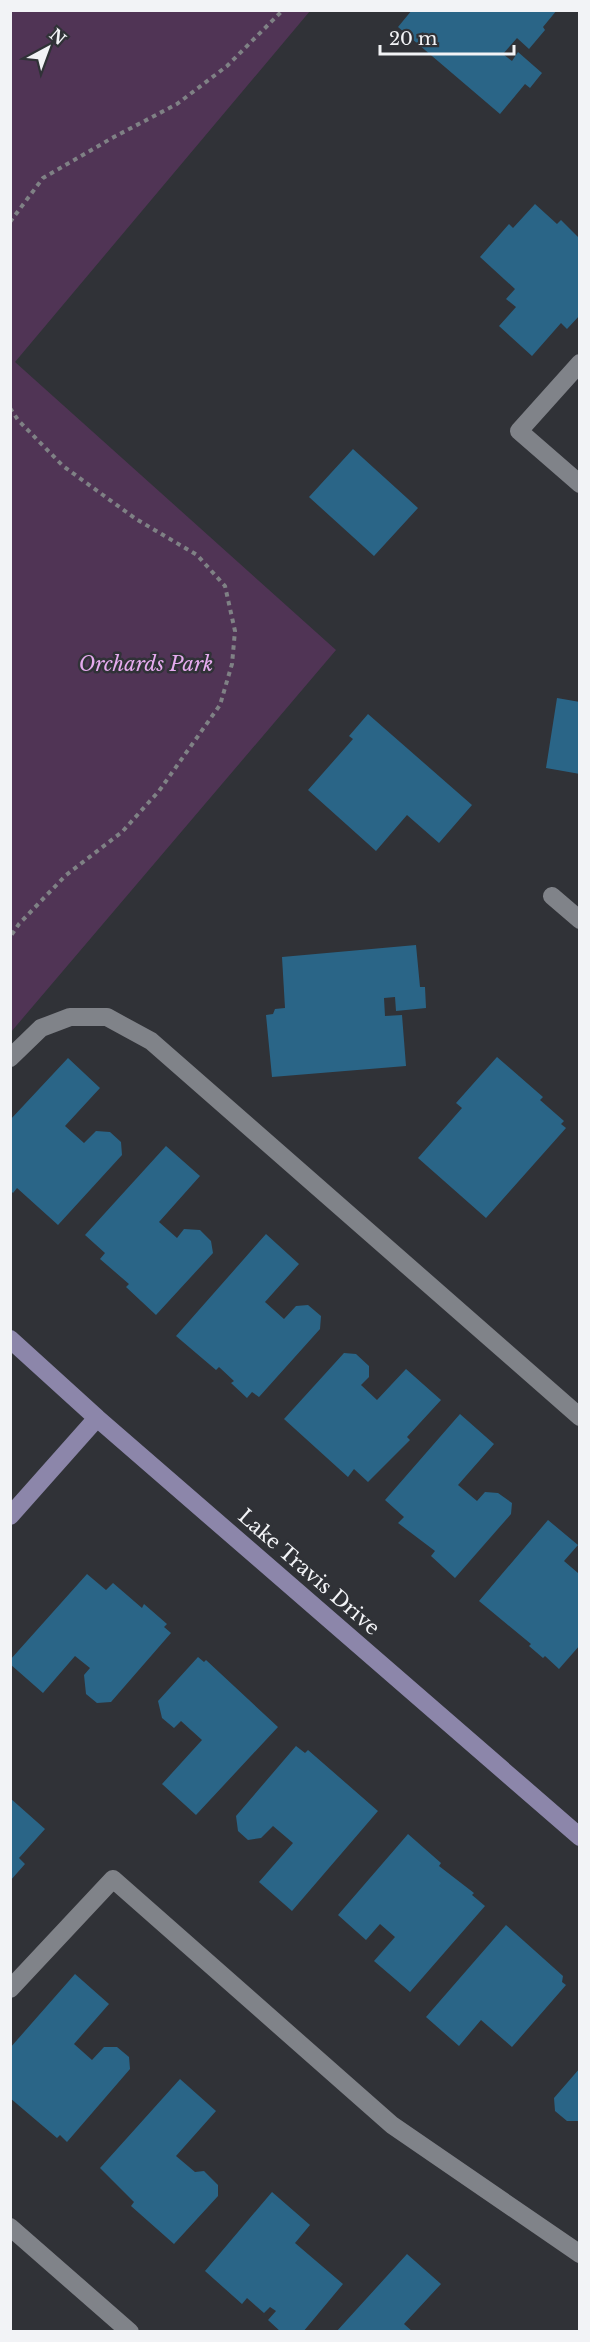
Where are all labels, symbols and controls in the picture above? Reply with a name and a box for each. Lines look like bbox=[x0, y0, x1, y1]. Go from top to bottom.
north arrow bbox=[18, 18, 78, 78]
scale bar bbox=[380, 18, 514, 56]
text: N bbox=[46, 24, 70, 49]
text: 20 m bbox=[389, 28, 437, 50]
park label: Orchards Park bbox=[79, 652, 213, 676]
street label: Lake Travis Drive bbox=[233, 1504, 385, 1640]

